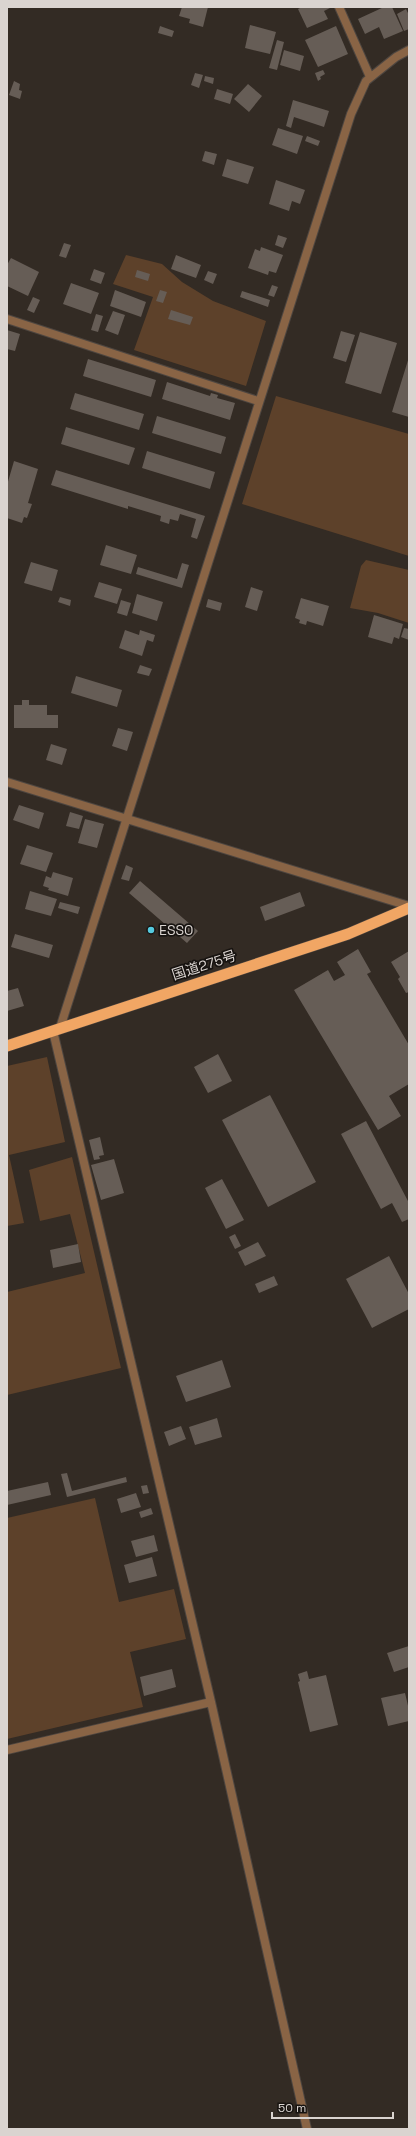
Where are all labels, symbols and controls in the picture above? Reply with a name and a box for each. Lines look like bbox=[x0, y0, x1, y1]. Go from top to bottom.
place label: ESSO bbox=[159, 921, 193, 939]
marker: ESSO bbox=[146, 925, 156, 935]
street label: 国道275号 bbox=[170, 946, 238, 984]
scale bar bbox=[272, 2094, 393, 2120]
text: 50 m bbox=[278, 2100, 306, 2116]

